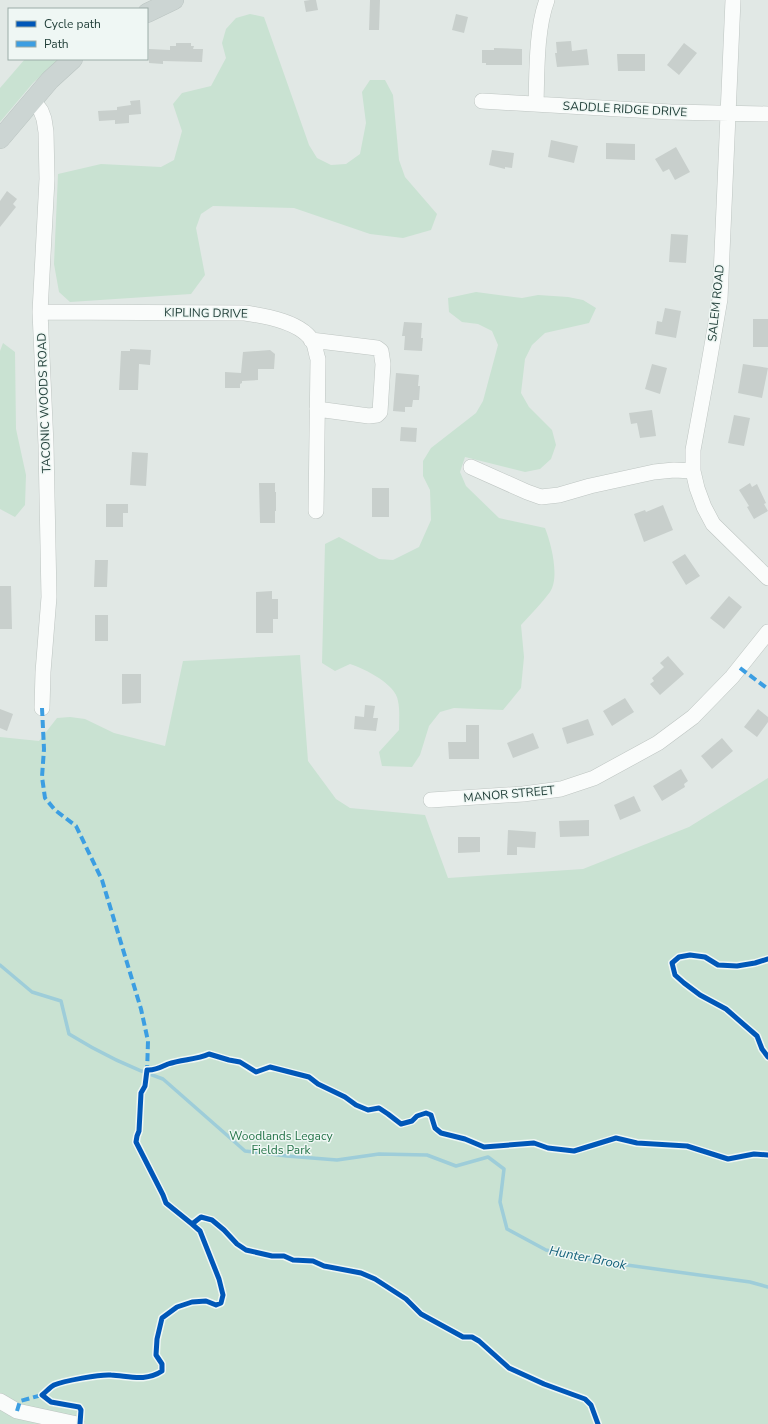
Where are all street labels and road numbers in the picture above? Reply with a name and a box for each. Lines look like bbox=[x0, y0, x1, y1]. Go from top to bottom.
street label: SADDLE RIDGE DRIVE bbox=[562, 98, 688, 120]
street label: SALEM ROAD bbox=[704, 263, 728, 342]
street label: KIPLING DRIVE bbox=[164, 304, 248, 322]
street label: TACONIC WOODS ROAD bbox=[34, 332, 54, 473]
street label: MANOR STREET bbox=[463, 782, 556, 806]

